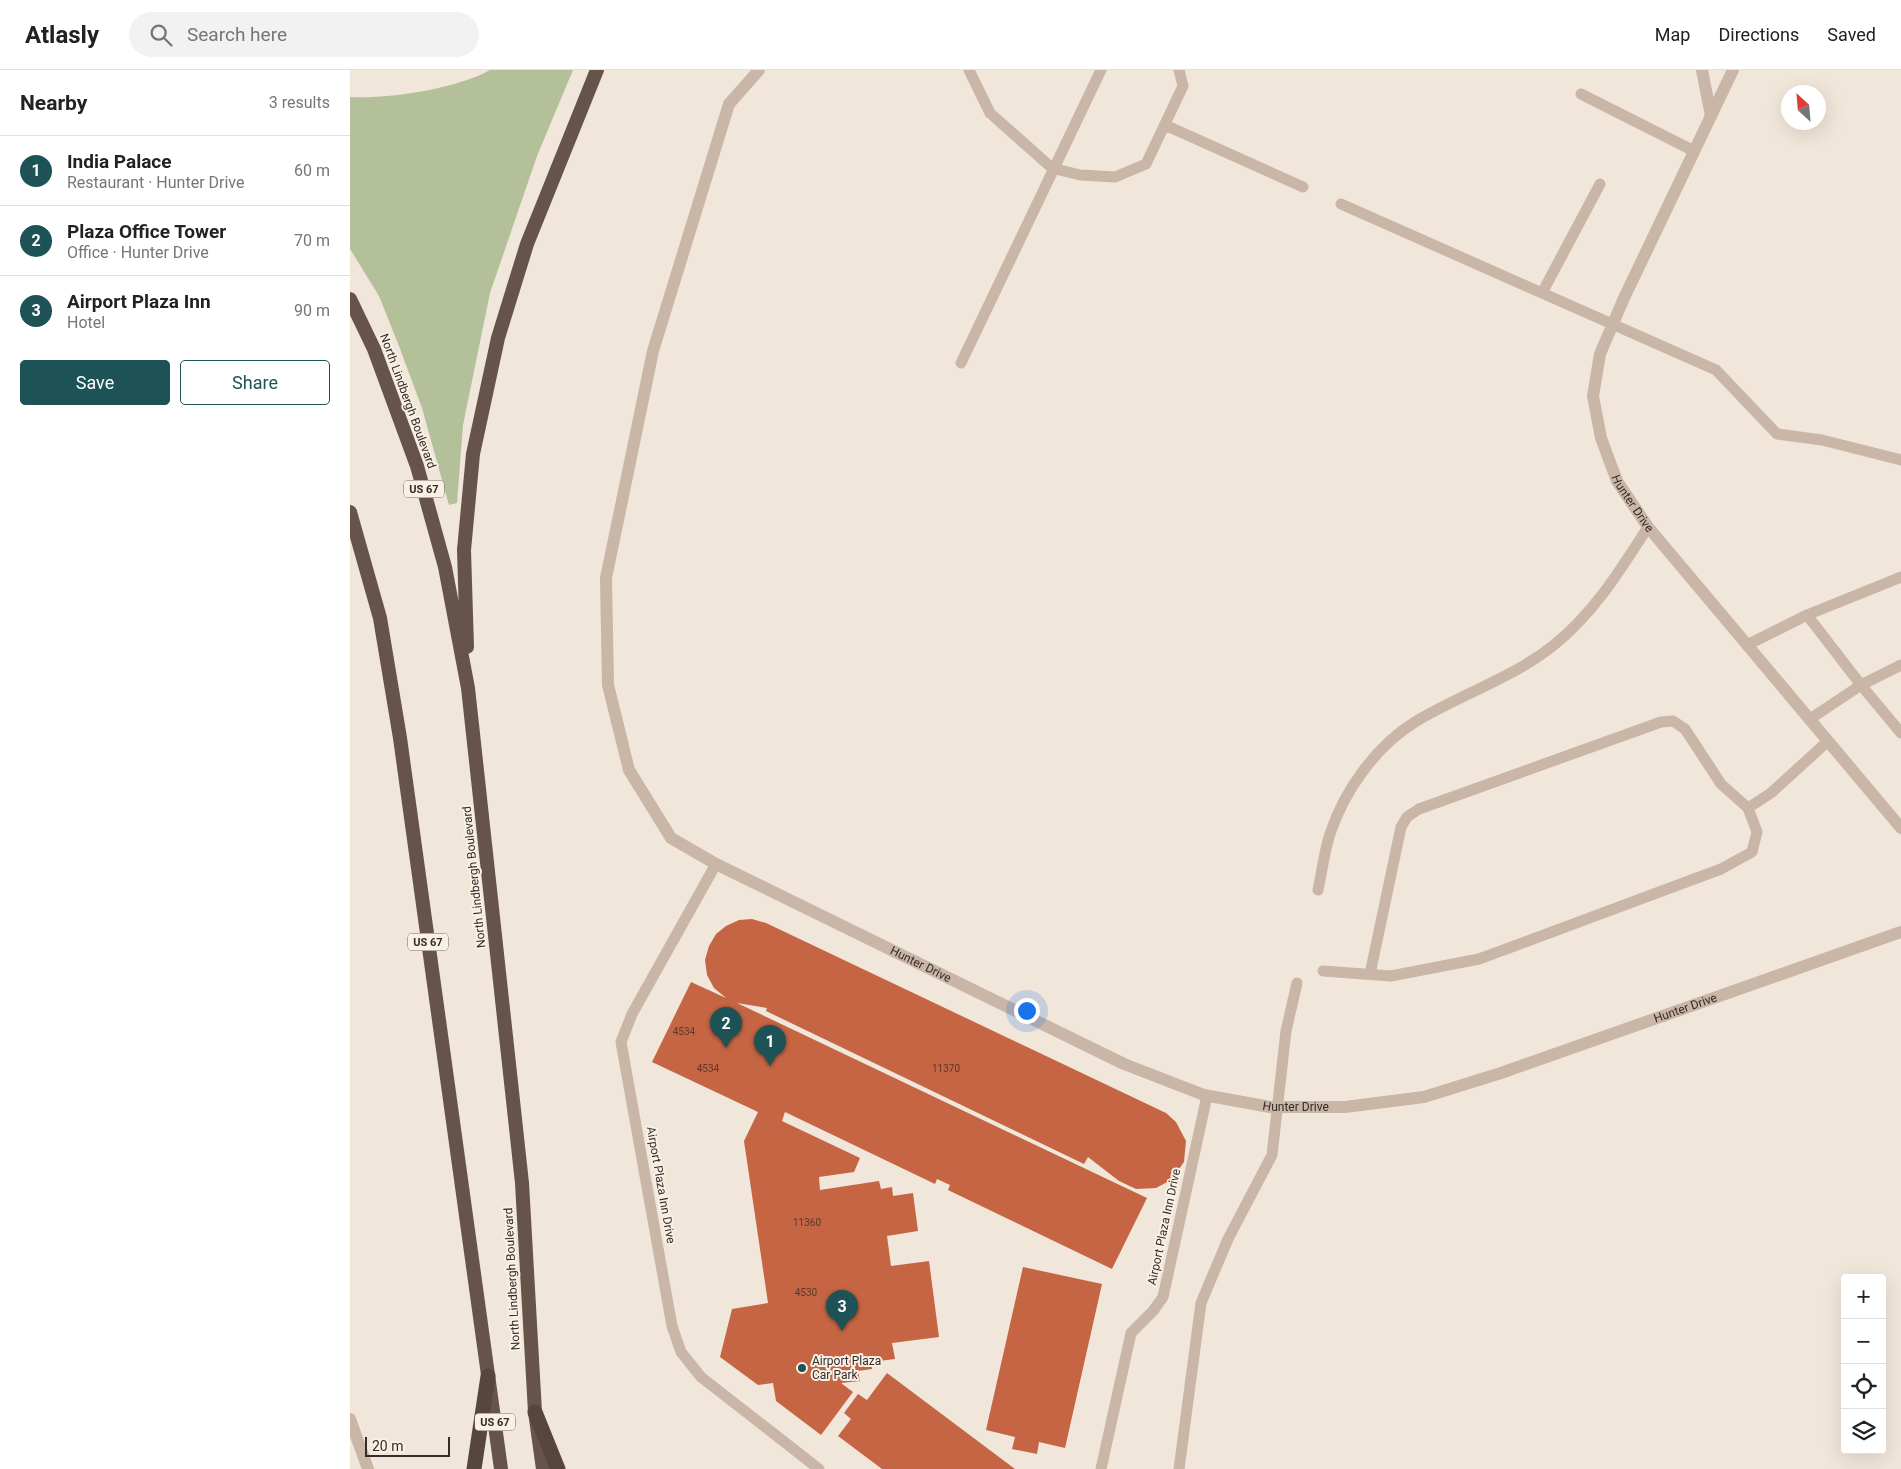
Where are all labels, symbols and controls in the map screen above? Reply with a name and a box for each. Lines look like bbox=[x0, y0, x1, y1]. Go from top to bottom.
search box bbox=[129, 12, 479, 57]
text: Atlasly bbox=[25, 21, 99, 49]
icon: search bbox=[147, 21, 175, 49]
text: Search here bbox=[187, 23, 287, 46]
text: Map bbox=[1655, 24, 1690, 45]
text: Directions bbox=[1718, 24, 1799, 45]
text: Saved bbox=[1827, 24, 1876, 45]
north arrow bbox=[1781, 85, 1826, 130]
text: Nearby bbox=[20, 91, 87, 115]
text: 3 results bbox=[269, 93, 330, 112]
text: India Palace bbox=[67, 150, 172, 173]
text: 1 bbox=[31, 161, 41, 180]
text: 60 m bbox=[294, 161, 330, 180]
text: Restaurant · Hunter Drive bbox=[67, 173, 244, 192]
text: Plaza Office Tower bbox=[67, 220, 226, 243]
text: 2 bbox=[31, 231, 41, 250]
text: 70 m bbox=[294, 231, 330, 250]
text: Office · Hunter Drive bbox=[67, 243, 209, 262]
text: Airport Plaza Inn bbox=[67, 290, 211, 313]
text: 3 bbox=[31, 301, 41, 320]
text: 90 m bbox=[294, 301, 330, 320]
text: Hotel bbox=[67, 313, 105, 332]
street label: North Lindbergh Boulevard bbox=[377, 332, 439, 470]
button: Save bbox=[20, 360, 170, 405]
button: Share bbox=[180, 360, 330, 405]
street label: Hunter Drive bbox=[1608, 473, 1656, 535]
road number: US 67 bbox=[404, 480, 444, 498]
street label: North Lindbergh Boulevard bbox=[460, 805, 488, 949]
road number: US 67 bbox=[408, 934, 448, 950]
street label: Hunter Drive bbox=[888, 943, 953, 985]
street label: Hunter Drive bbox=[1652, 990, 1719, 1026]
your location bbox=[1014, 998, 1040, 1024]
pin: 2 bbox=[710, 1007, 742, 1048]
pin: 1 bbox=[754, 1025, 786, 1066]
house number: 4534 bbox=[673, 1026, 696, 1037]
house number: 4534 bbox=[697, 1063, 720, 1074]
house number: 11370 bbox=[932, 1063, 960, 1074]
street label: Hunter Drive bbox=[1261, 1099, 1329, 1114]
street label: Airport Plaza Inn Drive bbox=[644, 1125, 678, 1245]
street label: Airport Plaza Inn Drive bbox=[1145, 1168, 1183, 1286]
street label: North Lindbergh Boulevard bbox=[501, 1207, 523, 1351]
house number: 11360 bbox=[793, 1217, 821, 1228]
map controls bbox=[1841, 1274, 1886, 1454]
button: + bbox=[1841, 1274, 1886, 1319]
house number: 4530 bbox=[795, 1287, 818, 1298]
pin: 3 bbox=[826, 1290, 858, 1331]
button: − bbox=[1841, 1319, 1886, 1364]
place label: Airport Plaza Car Park bbox=[812, 1354, 881, 1382]
marker: Airport Plaza Car Park bbox=[796, 1362, 808, 1374]
button: locate bbox=[1841, 1364, 1886, 1409]
button: layers bbox=[1841, 1409, 1886, 1454]
road number: US 67 bbox=[475, 1414, 515, 1430]
scale bar bbox=[365, 1434, 450, 1457]
text: 20 m bbox=[372, 1438, 404, 1454]

